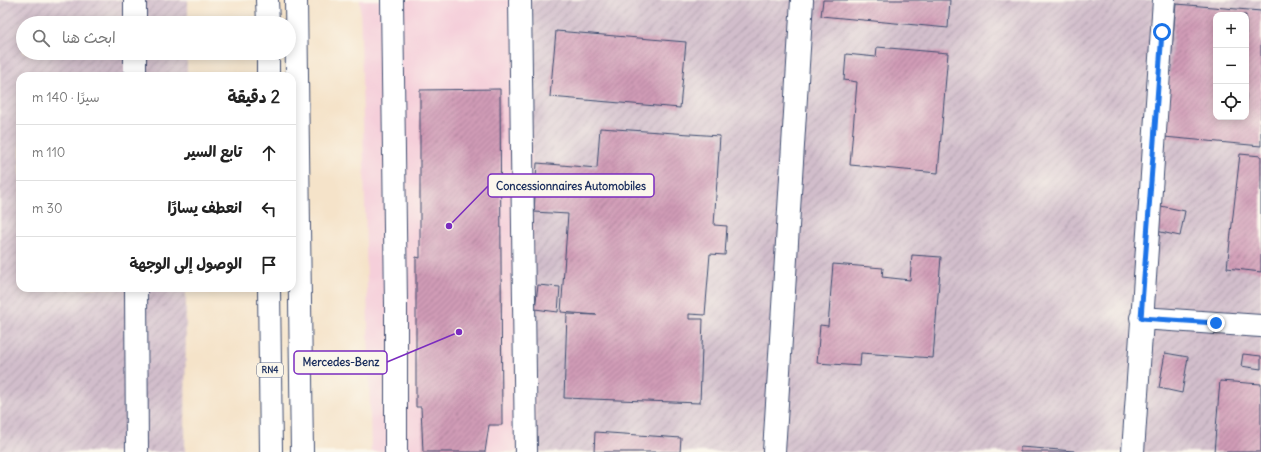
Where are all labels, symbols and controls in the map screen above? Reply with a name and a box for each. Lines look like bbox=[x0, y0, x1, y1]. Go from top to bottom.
map controls bbox=[1213, 12, 1249, 120]
button: + bbox=[1213, 12, 1249, 48]
search box bbox=[16, 16, 296, 60]
route start bbox=[1153, 23, 1171, 41]
icon: search bbox=[30, 27, 52, 49]
text: ابحث هنا bbox=[62, 28, 116, 47]
button: − bbox=[1213, 48, 1249, 84]
button: locate bbox=[1213, 84, 1249, 120]
text: 2 دقيقة bbox=[227, 86, 280, 108]
text: سيرًا · 140 m bbox=[32, 89, 99, 106]
text: تابع السير bbox=[185, 142, 242, 161]
icon: ahead bbox=[258, 142, 280, 164]
text: 110 m bbox=[32, 144, 65, 161]
callout: Concessionnaires Automobiles bbox=[488, 174, 654, 197]
text: Concessionnaires Automobiles bbox=[496, 179, 646, 193]
text: انعطف يسارًا bbox=[168, 198, 242, 217]
icon: left bbox=[258, 198, 280, 220]
text: 30 m bbox=[32, 200, 62, 217]
text: الوصول إلى الوجهة bbox=[129, 254, 242, 273]
icon: arrive bbox=[258, 254, 280, 276]
route end bbox=[1207, 314, 1225, 332]
callout: Mercedes-Benz bbox=[294, 351, 387, 374]
text: Mercedes-Benz bbox=[302, 355, 380, 369]
road number: RN4 bbox=[257, 363, 283, 377]

